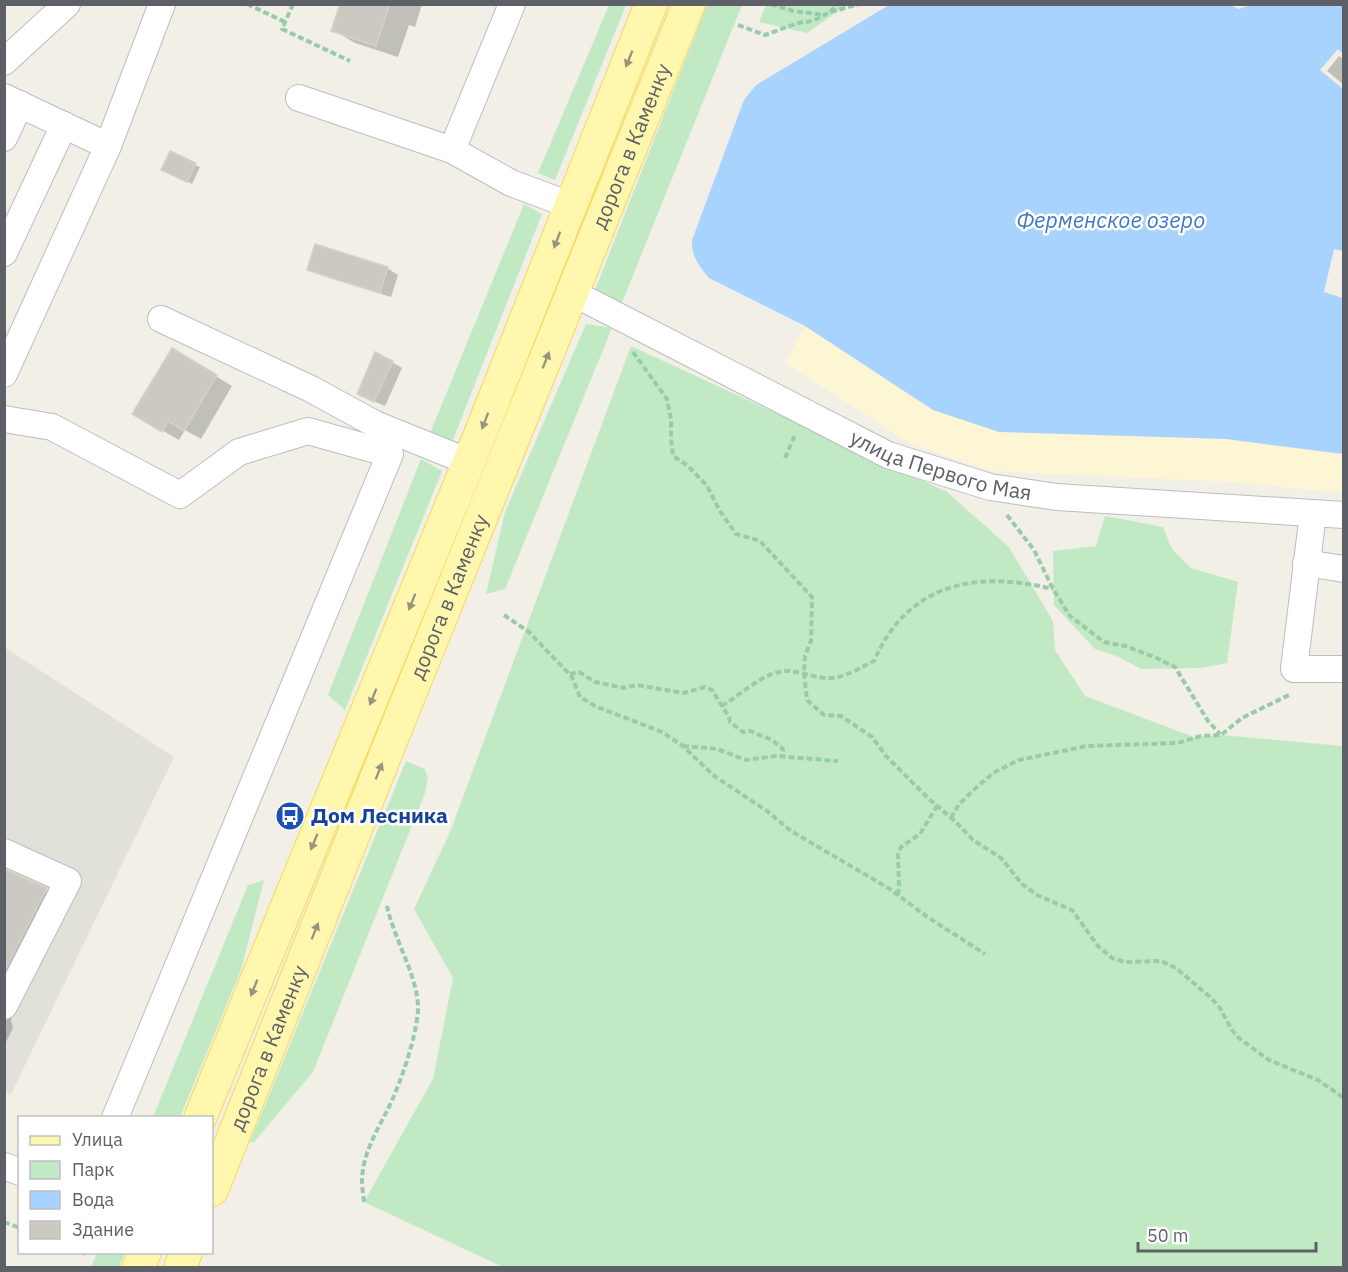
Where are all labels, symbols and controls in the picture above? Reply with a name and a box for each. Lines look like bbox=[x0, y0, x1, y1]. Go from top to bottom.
one-way arrow bbox=[624, 50, 633, 68]
street label: дорога в Каменку bbox=[585, 59, 677, 232]
water label: Ферменское озеро bbox=[1017, 205, 1205, 234]
one-way arrow bbox=[551, 231, 561, 249]
one-way arrow bbox=[541, 350, 551, 368]
one-way arrow bbox=[480, 412, 489, 430]
street label: улица Первого Мая bbox=[845, 423, 1034, 506]
street label: дорога в Каменку bbox=[403, 509, 494, 683]
one-way arrow bbox=[407, 593, 416, 611]
one-way arrow bbox=[368, 688, 377, 706]
one-way arrow bbox=[375, 762, 384, 780]
bus stop icon: Дом Лесника bbox=[274, 800, 306, 832]
place label: Дом Лесника bbox=[311, 801, 448, 829]
one-way arrow bbox=[309, 833, 318, 851]
one-way arrow bbox=[311, 922, 320, 940]
street label: дорога в Каменку bbox=[222, 960, 313, 1134]
one-way arrow bbox=[249, 979, 259, 997]
legend bbox=[18, 1116, 213, 1254]
text: Улица bbox=[72, 1128, 123, 1151]
text: Парк bbox=[72, 1158, 115, 1181]
text: Вода bbox=[72, 1188, 115, 1211]
scale bar bbox=[1138, 1215, 1316, 1253]
text: Здание bbox=[72, 1218, 134, 1241]
text: 50 m bbox=[1147, 1224, 1189, 1247]

